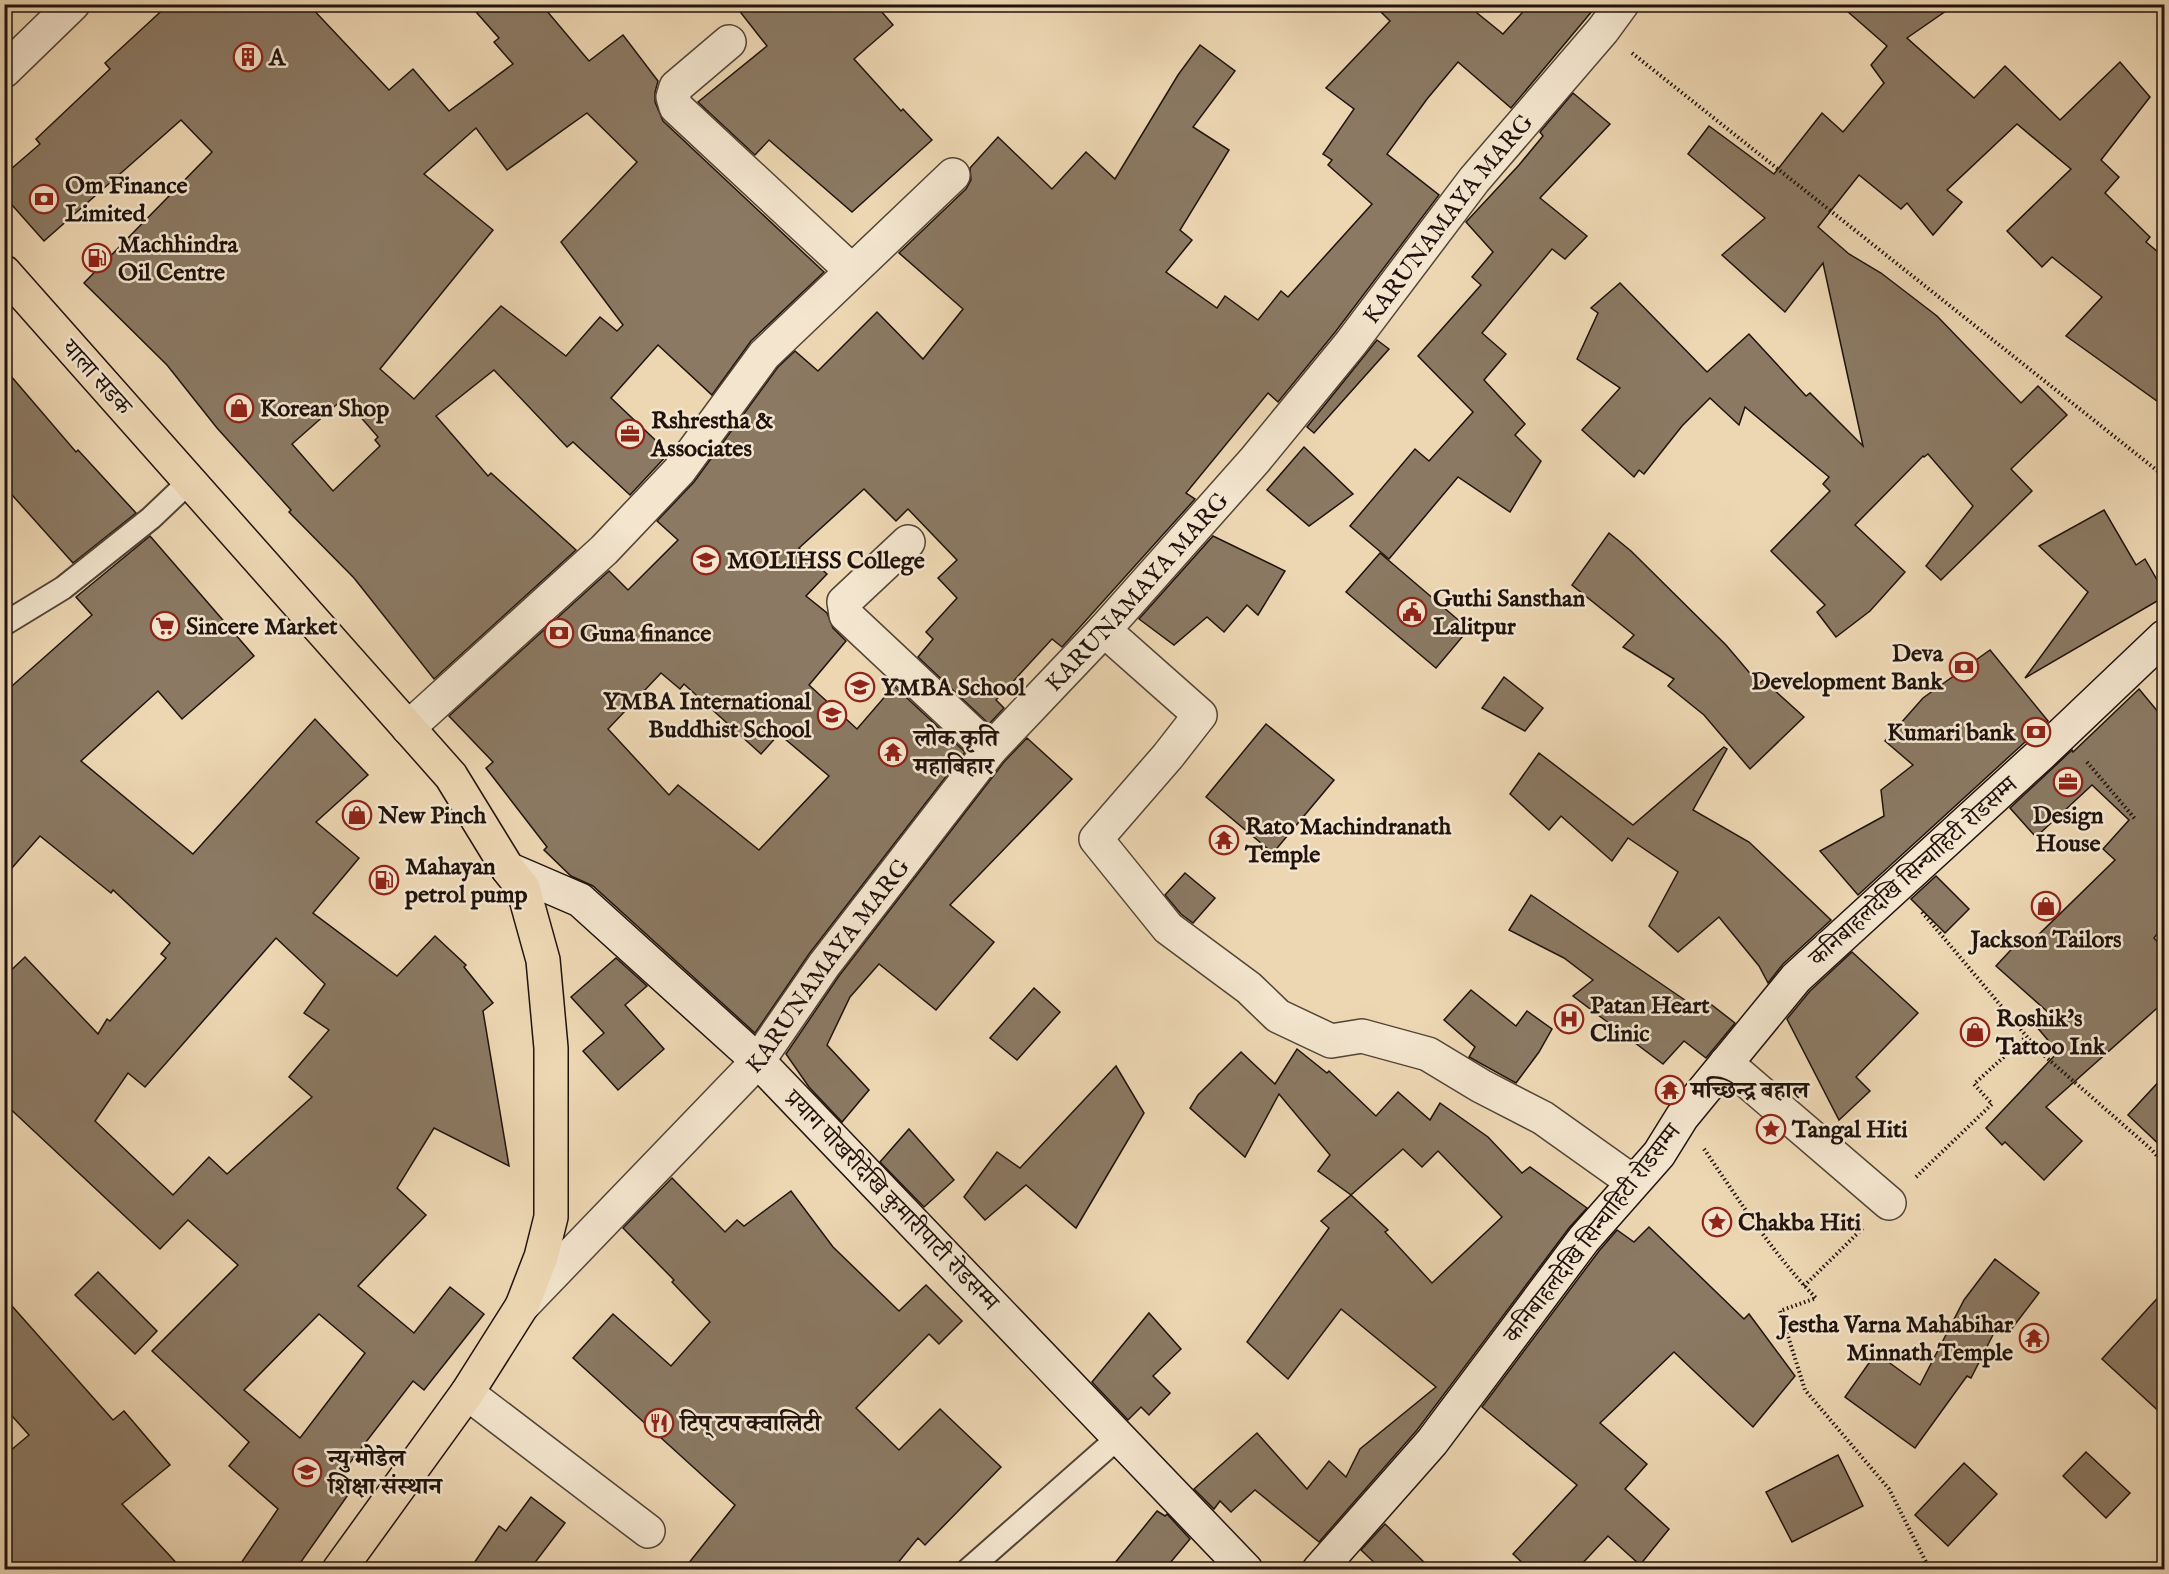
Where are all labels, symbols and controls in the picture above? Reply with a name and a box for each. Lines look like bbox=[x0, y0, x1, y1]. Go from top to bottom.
building icon: A bbox=[232, 41, 264, 73]
place label: A bbox=[268, 43, 287, 74]
street label: KARUNAMAYA MARG bbox=[1357, 108, 1541, 331]
place label: Om Finance Limited bbox=[65, 171, 188, 230]
bank icon: Om Finance Limited bbox=[28, 183, 60, 215]
place label: Machhindra Oil Centre bbox=[118, 230, 239, 289]
fuel station icon: Machhindra Oil Centre bbox=[81, 242, 113, 274]
street label: याला सडक bbox=[53, 333, 139, 424]
shop icon: Korean Shop bbox=[223, 392, 255, 424]
place label: Korean Shop bbox=[260, 394, 389, 425]
place label: Rshrestha & Associates bbox=[650, 406, 773, 465]
office icon: Rshrestha & Associates bbox=[614, 418, 646, 450]
street label: KARUNAMAYA MARG bbox=[1039, 486, 1236, 699]
school or university icon: MOLIHSS College bbox=[690, 544, 722, 576]
place label: MOLIHSS College bbox=[727, 546, 925, 577]
place label: Guthi Sansthan Lalitpur bbox=[1433, 584, 1585, 643]
public building icon: Guthi Sansthan Lalitpur bbox=[1396, 596, 1428, 628]
supermarket icon: Sincere Market bbox=[149, 610, 181, 642]
place label: Sincere Market bbox=[186, 612, 338, 643]
bank icon: Guna finance bbox=[543, 617, 575, 649]
place label: Guna finance bbox=[580, 619, 711, 650]
place label: Deva Development Bank bbox=[1751, 639, 1944, 698]
bank icon: Deva Development Bank bbox=[1948, 651, 1980, 683]
school or university icon: YMBA School bbox=[844, 671, 876, 703]
place label: YMBA School bbox=[881, 673, 1026, 704]
place label: YMBA International Buddhist School bbox=[603, 687, 811, 746]
school or university icon: YMBA International Buddhist School bbox=[816, 699, 848, 731]
bank icon: Kumari bank bbox=[2020, 716, 2052, 748]
place label: Kumari bank bbox=[1887, 718, 2016, 749]
place label: लोक कृति महाबिहार bbox=[912, 724, 1000, 783]
temple icon: लोक कृति महाबिहार bbox=[877, 736, 909, 768]
office icon: Design House bbox=[2052, 766, 2084, 798]
street label: कनिबाहलदेखि सिन्चाहिटी रोडसम्म bbox=[1802, 769, 2026, 975]
shop icon: New Pinch bbox=[341, 799, 373, 831]
place label: New Pinch bbox=[377, 801, 487, 832]
place label: Design House bbox=[2033, 801, 2104, 860]
place label: Rato Machindranath Temple bbox=[1244, 812, 1451, 871]
temple icon: Rato Machindranath Temple bbox=[1208, 824, 1240, 856]
place label: Mahayan petrol pump bbox=[404, 852, 528, 911]
street label: KARUNAMAYA MARG bbox=[740, 853, 917, 1081]
fuel station icon: Mahayan petrol pump bbox=[368, 864, 400, 896]
shop icon: Jackson Tailors bbox=[2030, 890, 2062, 922]
place label: Jackson Tailors bbox=[1967, 925, 2122, 956]
place label: Patan Heart Clinic bbox=[1590, 991, 1710, 1050]
hospital icon: Patan Heart Clinic bbox=[1553, 1003, 1585, 1035]
place label: Roshik's Tattoo Ink bbox=[1995, 1004, 2107, 1063]
shop icon: Roshik's Tattoo Ink bbox=[1959, 1016, 1991, 1048]
temple icon: मच्छिन्द्र बहाल bbox=[1654, 1074, 1686, 1106]
place label: मच्छिन्द्र बहाल bbox=[1689, 1076, 1811, 1107]
street label: प्रयाग पोखरीदेखि कुमारीपाटी रोडसम्म bbox=[776, 1083, 1006, 1319]
place icon: Tangal Hiti bbox=[1755, 1113, 1787, 1145]
place label: Tangal Hiti bbox=[1791, 1115, 1908, 1146]
street label: कनिबाहलदेखि सिन्चाहिटी रोडसम्म bbox=[1497, 1117, 1690, 1351]
place icon: Chakba Hiti bbox=[1701, 1206, 1733, 1238]
place label: Chakba Hiti bbox=[1738, 1208, 1862, 1239]
place label: Jestha Varna Mahabihar Minnath Temple bbox=[1776, 1310, 2013, 1369]
temple icon: Jestha Varna Mahabihar Minnath Temple bbox=[2018, 1322, 2050, 1354]
restaurant icon: टिप् टप क्वालिटी bbox=[643, 1407, 675, 1439]
place label: टिप् टप क्वालिटी bbox=[678, 1409, 822, 1440]
place label: न्यु मोडेल शिक्षा संस्थान bbox=[326, 1444, 443, 1503]
school or university icon: न्यु मोडेल शिक्षा संस्थान bbox=[291, 1456, 323, 1488]

